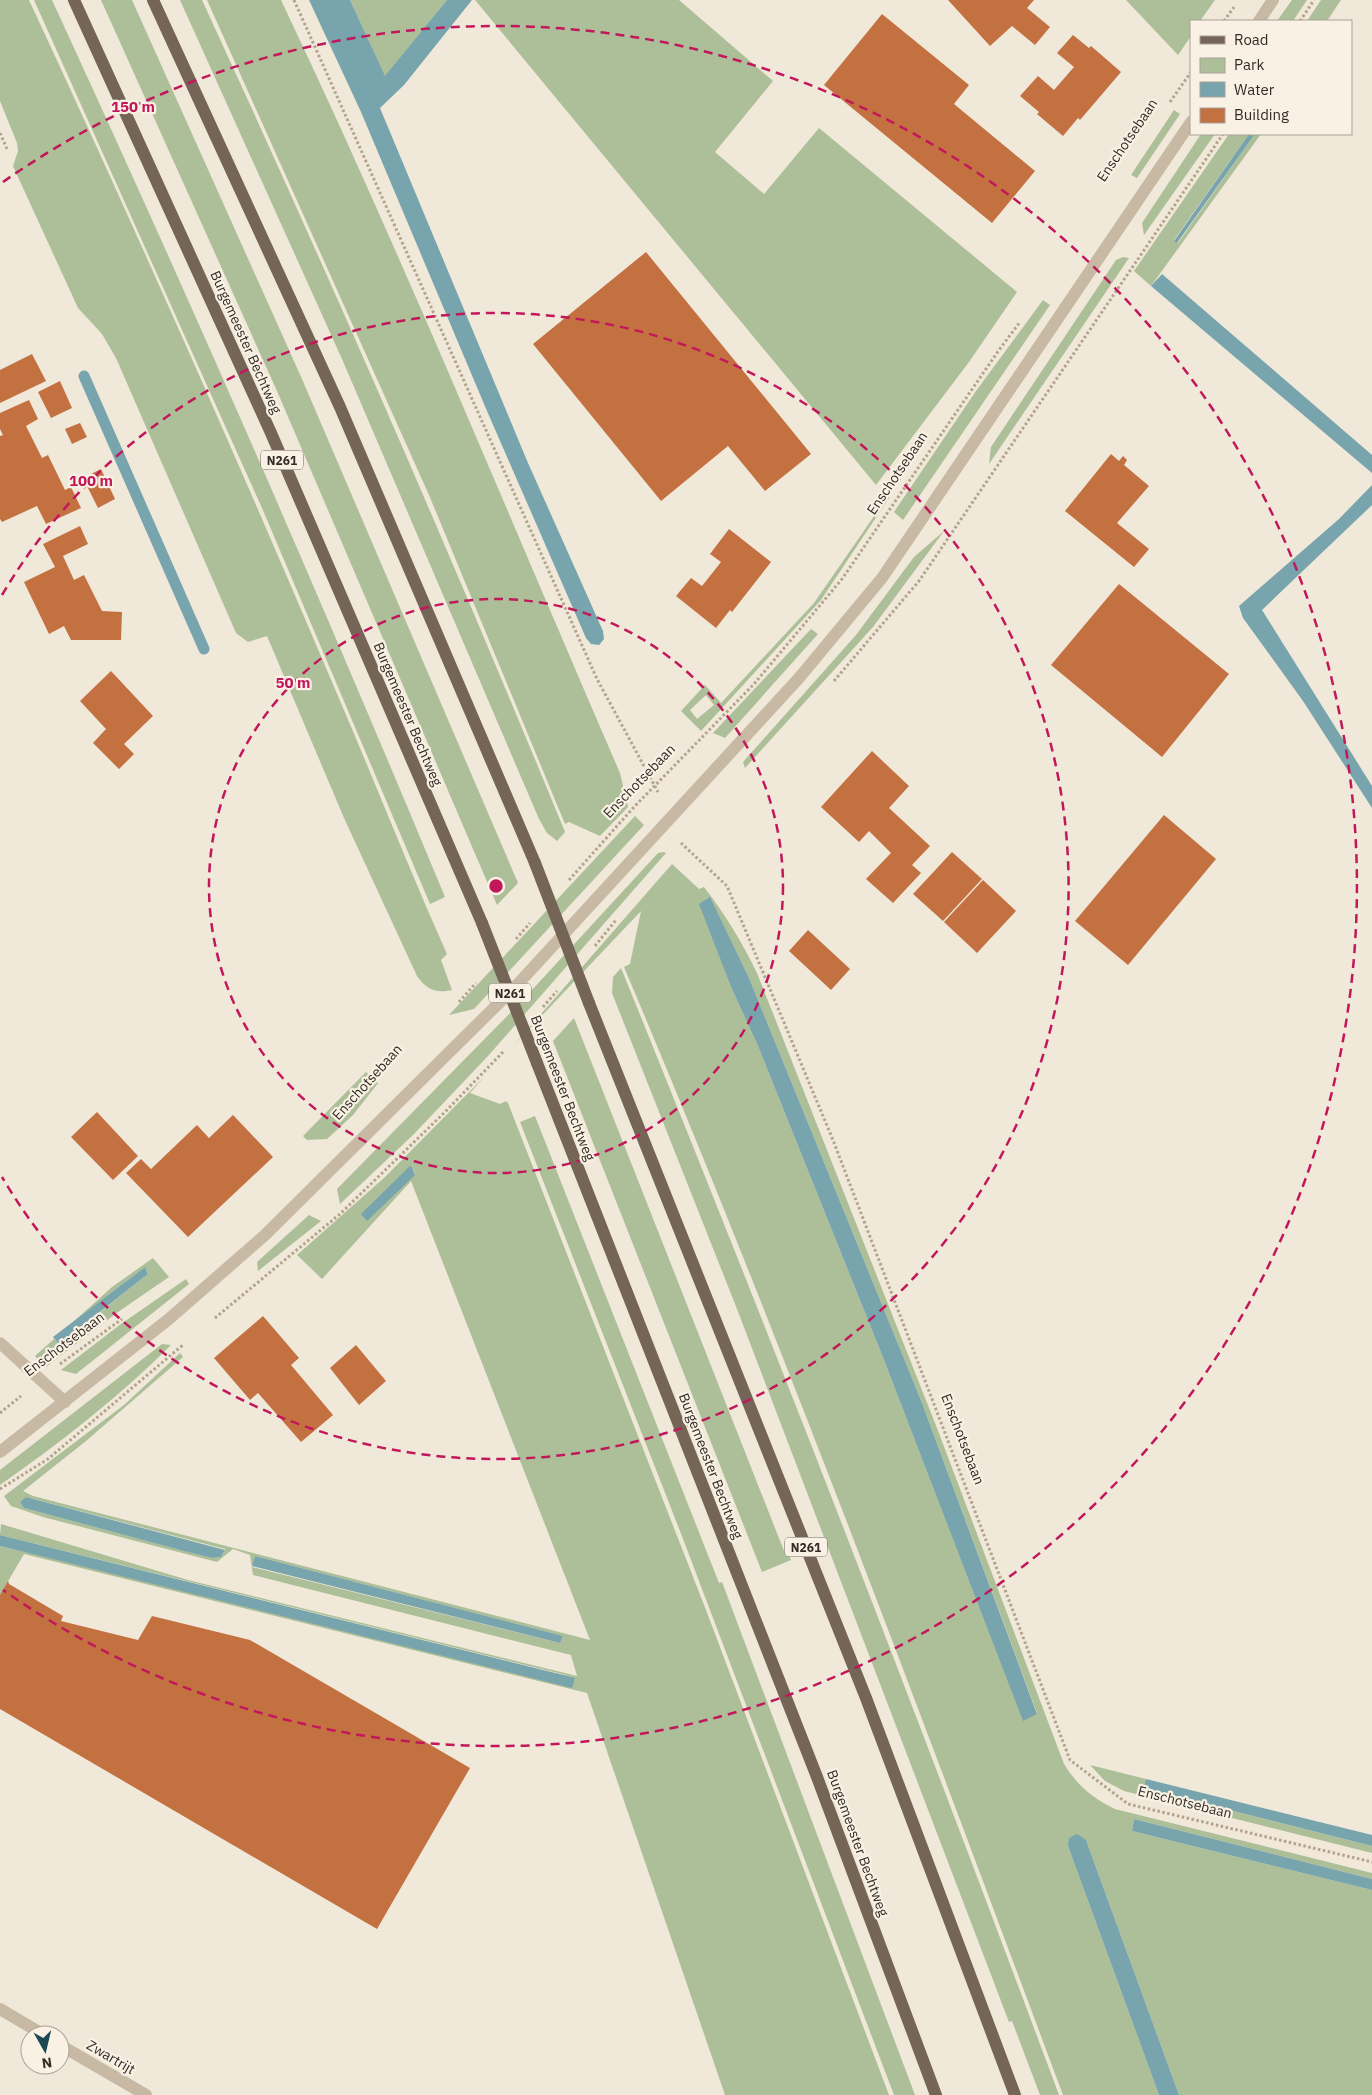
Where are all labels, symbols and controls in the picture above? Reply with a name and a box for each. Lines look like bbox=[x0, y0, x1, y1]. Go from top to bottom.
legend bbox=[1190, 20, 1352, 135]
text: Road bbox=[1234, 30, 1269, 49]
text: Park bbox=[1234, 55, 1264, 74]
text: Water bbox=[1234, 80, 1275, 99]
street label: Enschotsebaan bbox=[1093, 95, 1161, 185]
text: 150 m bbox=[111, 97, 155, 116]
text: Building bbox=[1234, 105, 1289, 124]
street label: Burgemeester Bechtweg bbox=[206, 268, 286, 417]
street label: Enschotsebaan bbox=[863, 428, 931, 518]
road number: N261 bbox=[261, 450, 303, 470]
text: 100 m bbox=[69, 471, 113, 490]
street label: Burgemeester Bechtweg bbox=[369, 639, 447, 789]
text: 50 m bbox=[276, 673, 310, 692]
street label: Enschotsebaan bbox=[599, 740, 679, 822]
centre of rings bbox=[487, 877, 505, 895]
road number: N261 bbox=[489, 984, 531, 1002]
street label: Burgemeester Bechtweg bbox=[527, 1013, 599, 1164]
street label: Enschotsebaan bbox=[328, 1040, 406, 1124]
street label: Enschotsebaan bbox=[20, 1308, 108, 1380]
street label: Burgemeester Bechtweg bbox=[675, 1391, 747, 1542]
street label: Enschotsebaan bbox=[937, 1391, 989, 1487]
road number: N261 bbox=[785, 1538, 827, 1556]
street label: Burgemeester Bechtweg bbox=[823, 1767, 893, 1919]
street label: Enschotsebaan bbox=[1136, 1782, 1234, 1822]
north arrow bbox=[20, 2025, 70, 2075]
street label: Zwartrijt bbox=[83, 2036, 139, 2078]
text: N bbox=[41, 2053, 53, 2072]

